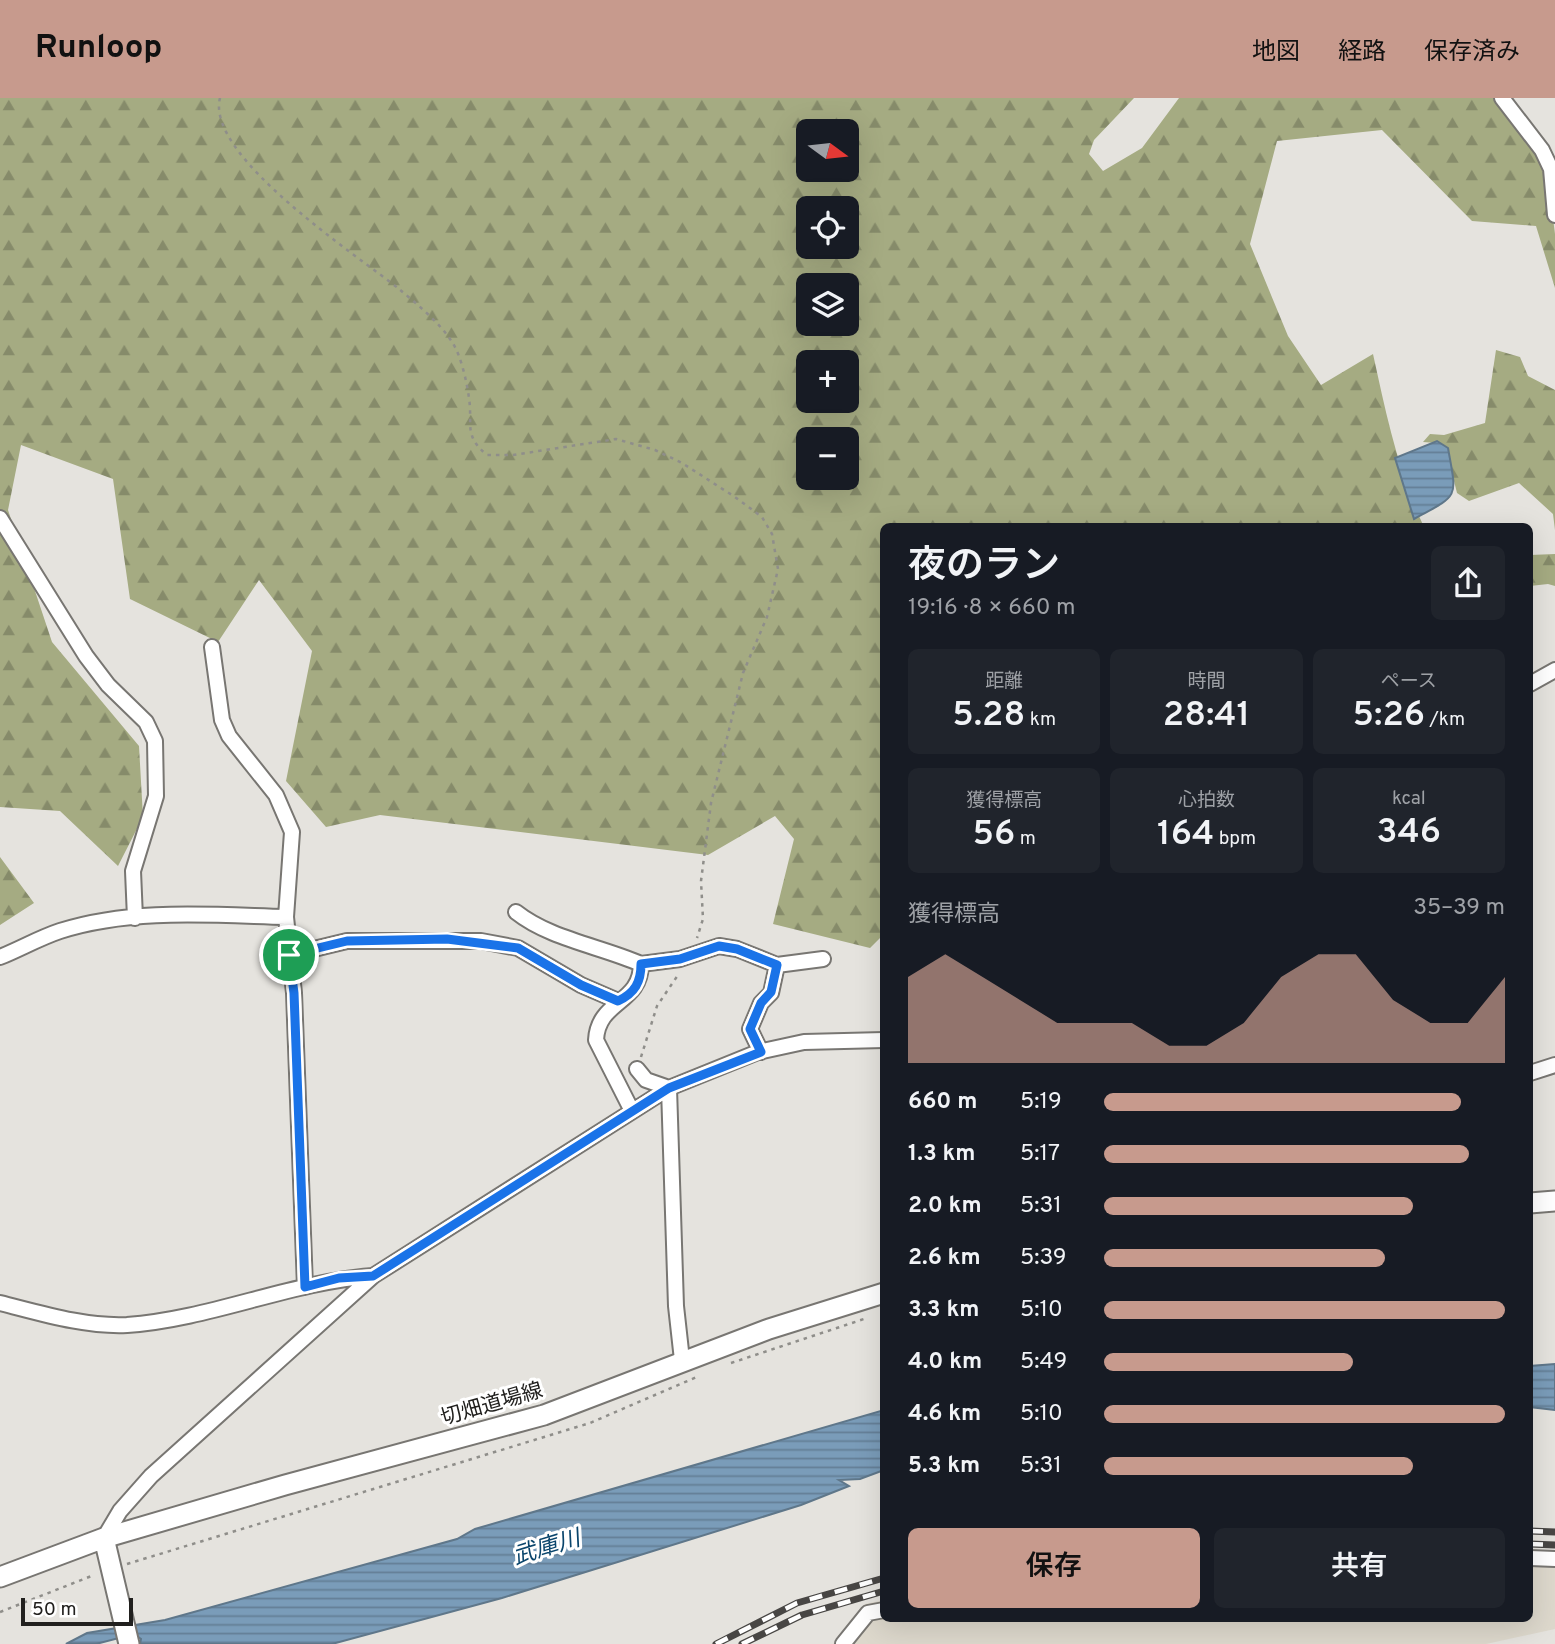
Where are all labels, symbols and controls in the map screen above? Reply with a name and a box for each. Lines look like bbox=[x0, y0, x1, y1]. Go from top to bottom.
text: Runloop bbox=[35, 28, 162, 70]
text: 地図 bbox=[1252, 38, 1300, 68]
text: 経路 bbox=[1338, 38, 1386, 68]
text: 保存済み bbox=[1424, 38, 1520, 68]
north arrow bbox=[796, 119, 859, 182]
map controls bbox=[796, 119, 859, 490]
button: locate bbox=[796, 196, 859, 259]
button: layers bbox=[796, 273, 859, 336]
button: + bbox=[796, 350, 859, 413]
button: − bbox=[796, 427, 859, 490]
text: 夜のラン bbox=[908, 543, 1060, 592]
button: share bbox=[1431, 546, 1505, 620]
text: 19:16 · 8 × 660 m bbox=[908, 594, 1075, 623]
text: 距離 bbox=[985, 670, 1023, 694]
text: 時間 bbox=[1187, 670, 1226, 694]
text: ペース bbox=[1381, 670, 1437, 694]
text: 5.28 bbox=[952, 694, 1025, 738]
text: 28:41 bbox=[1163, 694, 1250, 738]
text: 5:26 bbox=[1353, 694, 1425, 738]
text: km bbox=[1025, 708, 1056, 732]
text: /km bbox=[1425, 708, 1465, 732]
text: kcal bbox=[1392, 787, 1426, 811]
text: 獲得標高 bbox=[966, 789, 1042, 813]
text: 心拍数 bbox=[1178, 789, 1235, 813]
text: 346 bbox=[1377, 811, 1441, 855]
text: 56 bbox=[972, 813, 1015, 857]
text: 164 bbox=[1157, 813, 1214, 857]
text: m bbox=[1015, 827, 1036, 851]
text: bpm bbox=[1214, 827, 1256, 851]
text: 35–39 m bbox=[1413, 894, 1505, 923]
text: 獲得標高 bbox=[908, 901, 1000, 930]
pin bbox=[259, 925, 319, 985]
icon: arrive bbox=[270, 936, 308, 974]
text: 660 m bbox=[908, 1088, 977, 1117]
text: 5:19 bbox=[1020, 1088, 1062, 1117]
text: 1.3 km bbox=[908, 1140, 975, 1169]
text: 5:17 bbox=[1020, 1140, 1060, 1169]
text: 2.0 km bbox=[908, 1192, 982, 1221]
text: 5:31 bbox=[1020, 1192, 1062, 1221]
text: 2.6 km bbox=[908, 1244, 981, 1273]
text: 5:39 bbox=[1020, 1244, 1067, 1273]
text: 3.3 km bbox=[908, 1296, 979, 1325]
text: 5:10 bbox=[1020, 1296, 1063, 1325]
text: 4.0 km bbox=[908, 1348, 982, 1377]
text: 5:49 bbox=[1020, 1348, 1067, 1377]
street label: 切畑道場線 bbox=[438, 1378, 546, 1432]
text: 4.6 km bbox=[908, 1400, 981, 1429]
text: 5:10 bbox=[1020, 1400, 1063, 1429]
text: 5.3 km bbox=[908, 1452, 980, 1481]
text: 5:31 bbox=[1020, 1452, 1062, 1481]
water label: 武庫川 bbox=[510, 1524, 587, 1573]
button: 保存 bbox=[908, 1528, 1200, 1608]
button: 共有 bbox=[1214, 1528, 1505, 1608]
scale bar bbox=[21, 1595, 133, 1627]
text: 50 m bbox=[32, 1598, 77, 1622]

